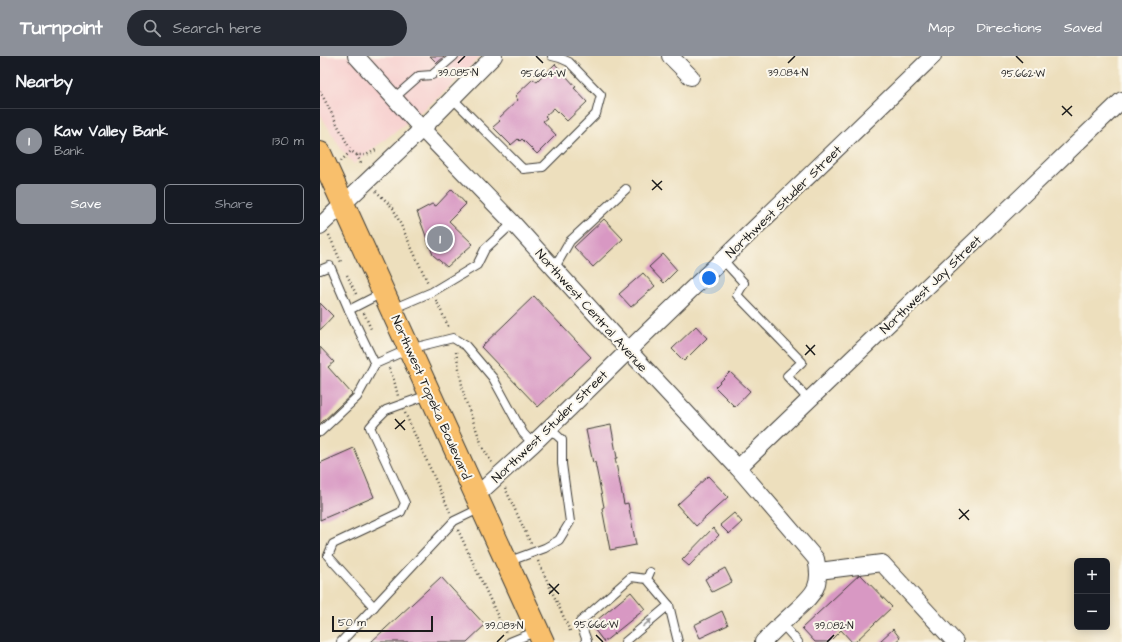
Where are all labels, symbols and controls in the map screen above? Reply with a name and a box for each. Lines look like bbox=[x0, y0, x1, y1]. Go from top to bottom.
search box bbox=[127, 10, 407, 46]
text: Turnpoint bbox=[20, 15, 103, 42]
icon: search bbox=[141, 17, 163, 39]
text: Search here bbox=[173, 18, 261, 39]
text: Map bbox=[928, 18, 955, 38]
text: Directions bbox=[977, 18, 1042, 38]
text: Saved bbox=[1064, 18, 1102, 38]
text: 39.085°N bbox=[438, 66, 478, 80]
text: 39.084°N bbox=[768, 66, 808, 80]
text: 95.664°W bbox=[520, 67, 566, 81]
text: 95.662°W bbox=[1001, 67, 1046, 81]
text: Nearby bbox=[16, 70, 73, 94]
text: Kaw Valley Bank bbox=[54, 121, 168, 142]
text: 1 bbox=[28, 132, 30, 150]
text: 130 m bbox=[272, 132, 304, 150]
street label: Northwest Studer Street bbox=[722, 141, 846, 262]
text: Bank bbox=[54, 142, 84, 160]
button: Save bbox=[16, 184, 156, 224]
button: Share bbox=[164, 184, 304, 224]
pin: 1 bbox=[427, 224, 453, 254]
street label: Northwest Jay Street bbox=[876, 231, 987, 339]
street label: Northwest Central Avenue bbox=[531, 245, 652, 376]
your location bbox=[699, 268, 719, 288]
street label: Northwest Topeka Boulevard bbox=[387, 313, 476, 483]
street label: Northwest Studer Street bbox=[488, 366, 612, 487]
map controls bbox=[1074, 558, 1110, 630]
button: + bbox=[1074, 558, 1110, 594]
button: − bbox=[1074, 594, 1110, 630]
scale bar bbox=[332, 614, 433, 633]
text: 50 m bbox=[338, 615, 366, 630]
text: 95.666°W bbox=[574, 618, 619, 632]
text: 39.083°N bbox=[485, 619, 523, 633]
one-way arrow bbox=[642, 619, 652, 628]
text: 39.082°N bbox=[814, 619, 854, 633]

